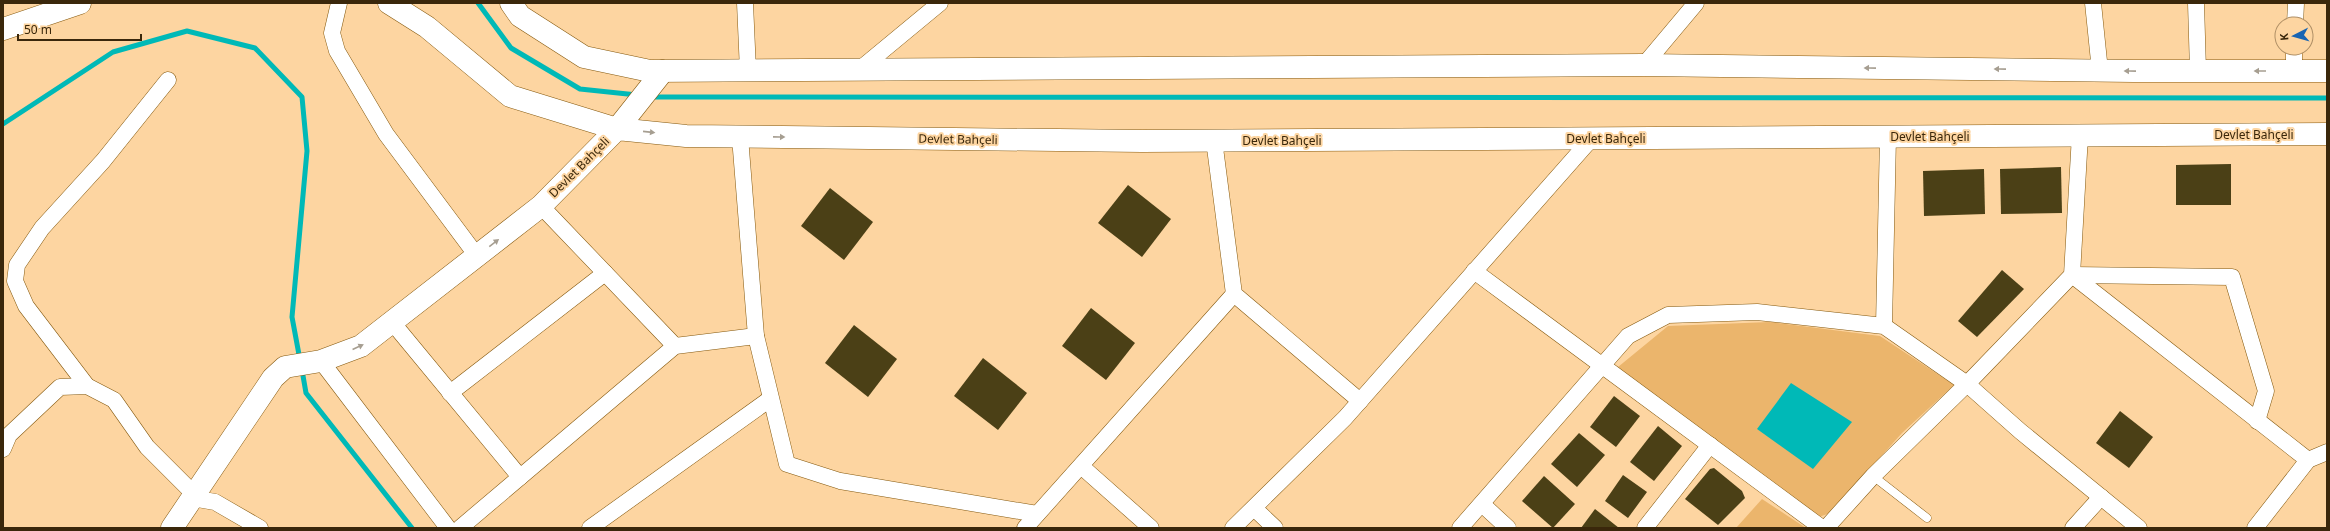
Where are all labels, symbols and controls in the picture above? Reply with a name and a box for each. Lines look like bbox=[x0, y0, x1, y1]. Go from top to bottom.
scale bar bbox=[18, 16, 141, 42]
north arrow bbox=[2274, 16, 2314, 56]
text: 50 m bbox=[24, 21, 52, 38]
text: K bbox=[2276, 32, 2291, 42]
one-way arrow bbox=[1863, 65, 1876, 71]
one-way arrow bbox=[1993, 66, 2006, 72]
one-way arrow bbox=[2123, 68, 2136, 74]
one-way arrow bbox=[2253, 68, 2266, 74]
street label: Devlet Bahçeli bbox=[2214, 126, 2294, 143]
street label: Devlet Bahçeli bbox=[1890, 128, 1970, 145]
one-way arrow bbox=[643, 129, 655, 136]
street label: Devlet Bahçeli bbox=[918, 130, 998, 148]
street label: Devlet Bahçeli bbox=[1566, 130, 1646, 147]
street label: Devlet Bahçeli bbox=[1242, 132, 1322, 149]
street label: Devlet Bahçeli bbox=[545, 133, 613, 201]
one-way arrow bbox=[773, 134, 786, 140]
one-way arrow bbox=[489, 238, 500, 247]
one-way arrow bbox=[352, 344, 364, 350]

